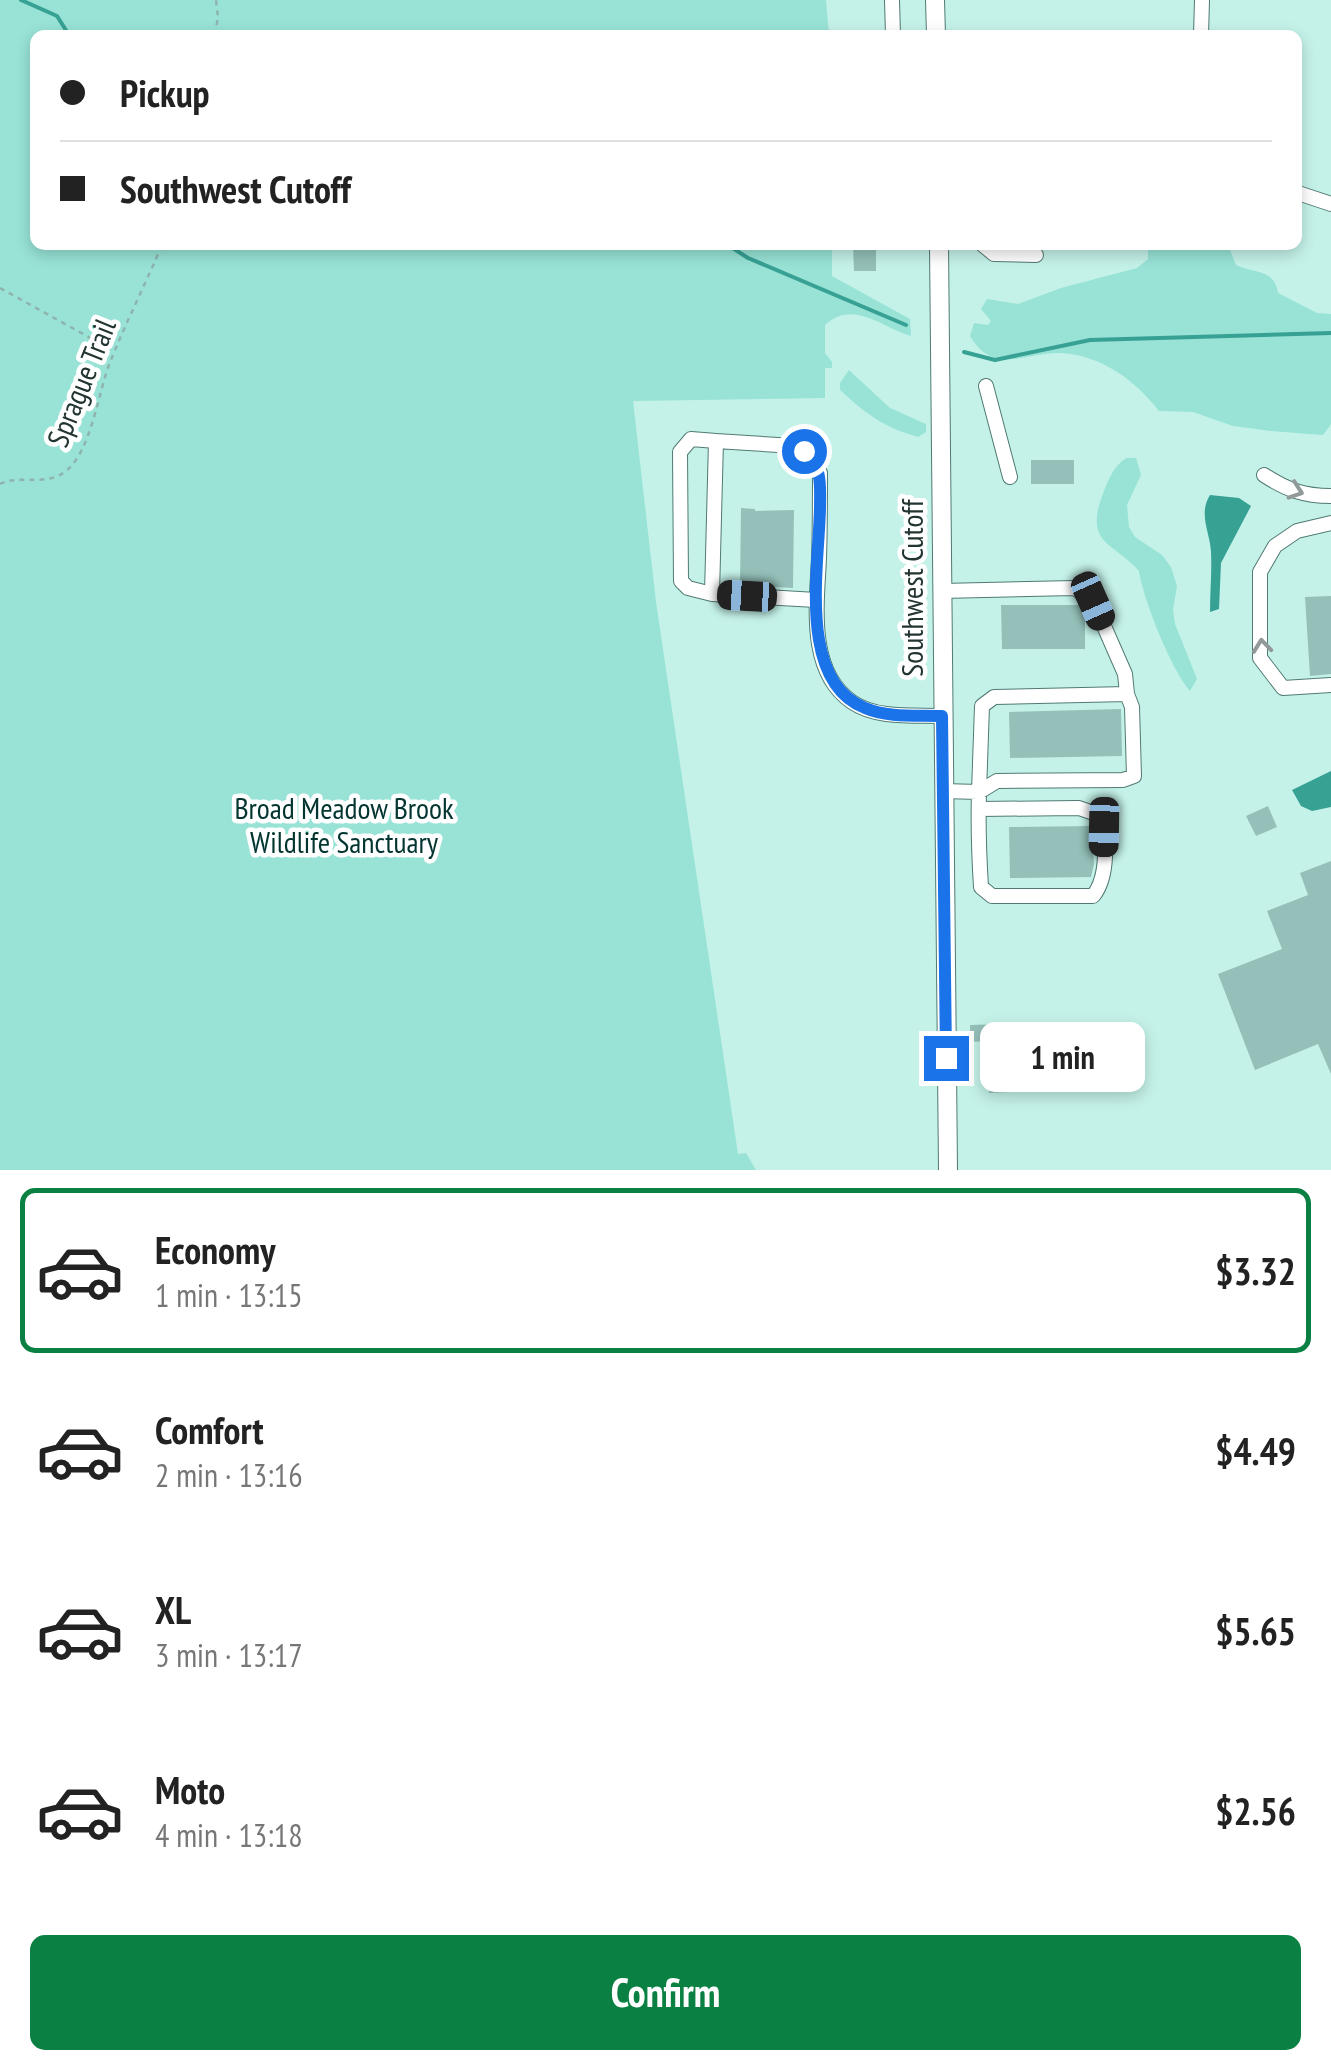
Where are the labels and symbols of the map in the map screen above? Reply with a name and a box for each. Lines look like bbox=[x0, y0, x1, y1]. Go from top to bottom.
street label: Sprague Trail bbox=[37, 313, 124, 452]
route start bbox=[782, 429, 827, 474]
one-way arrow bbox=[1286, 479, 1304, 499]
street label: Southwest Cutoff bbox=[892, 498, 931, 677]
car bbox=[1067, 567, 1119, 635]
car bbox=[716, 579, 778, 613]
one-way arrow bbox=[1251, 637, 1273, 653]
park label: Broad Meadow Brook Wildlife Sanctuary bbox=[234, 788, 454, 861]
car bbox=[1088, 797, 1120, 857]
callout: 1 min bbox=[981, 1023, 1146, 1093]
route end bbox=[924, 1036, 969, 1081]

